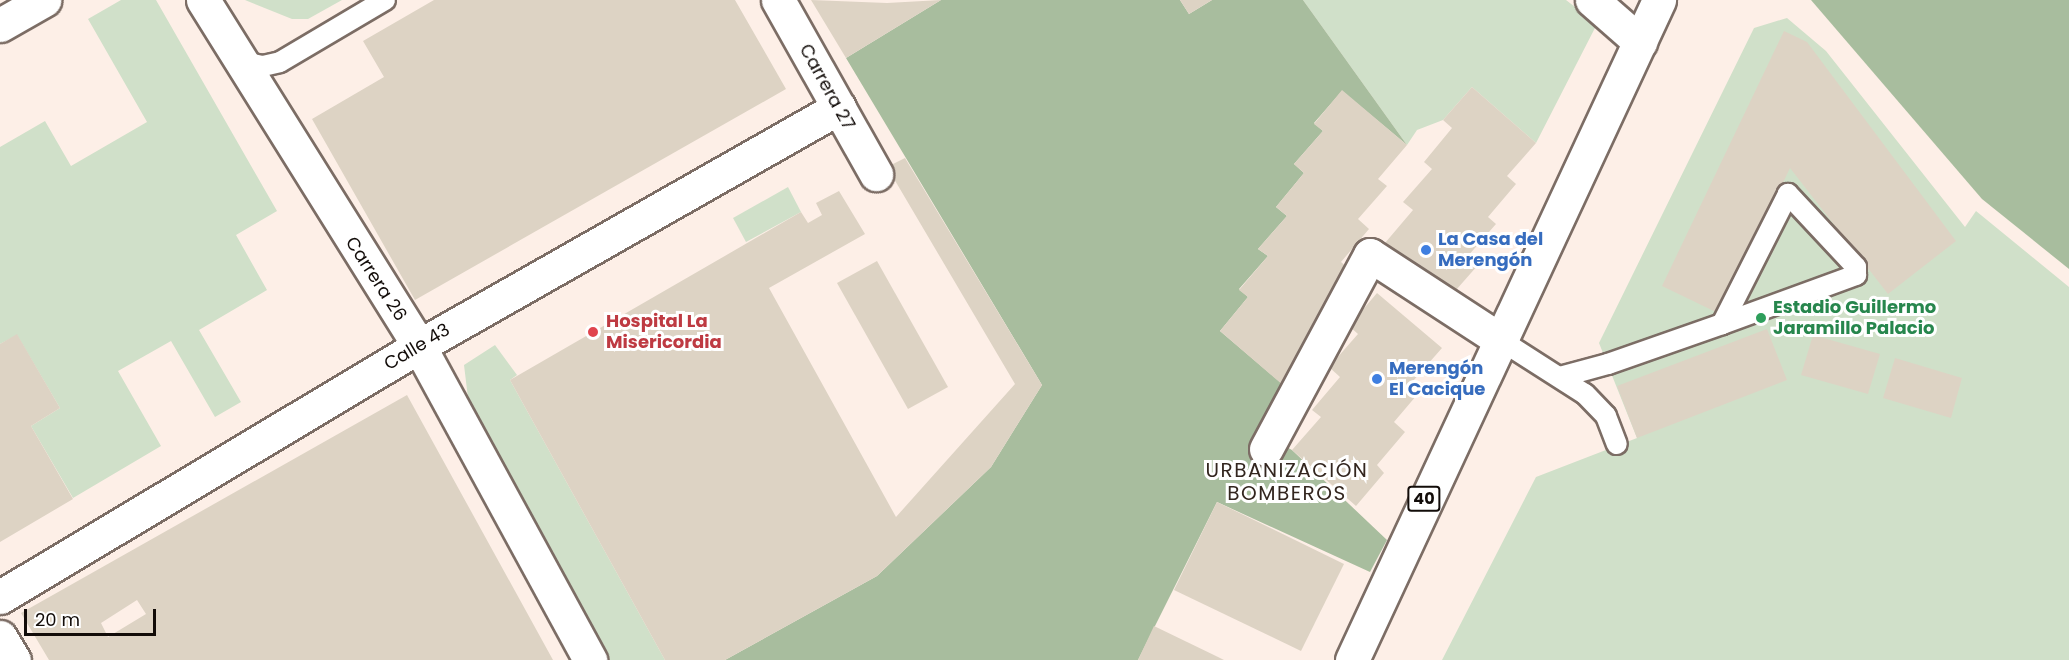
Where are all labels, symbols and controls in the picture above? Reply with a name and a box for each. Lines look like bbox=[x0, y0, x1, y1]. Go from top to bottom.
street label: Carrera 27 bbox=[795, 40, 859, 134]
place label: La Casa del Merengón bbox=[1438, 229, 1543, 272]
street label: Carrera 26 bbox=[341, 233, 411, 325]
marker: La Casa del Merengón bbox=[1419, 243, 1433, 257]
place label: Estadio Guillermo Jaramillo Palacio bbox=[1773, 297, 1936, 340]
place label: Hospital La Misericordia bbox=[606, 311, 722, 354]
marker: Estadio Guillermo Jaramillo Palacio bbox=[1754, 311, 1768, 325]
street label: Calle 43 bbox=[380, 319, 454, 375]
marker: Hospital La Misericordia bbox=[584, 323, 602, 341]
place label: Merengón El Cacique bbox=[1389, 358, 1485, 400]
marker: Merengón El Cacique bbox=[1370, 372, 1384, 386]
district label: URBANIZACIÓN BOMBEROS bbox=[1206, 459, 1368, 506]
road number: 40 bbox=[1406, 486, 1442, 512]
scale bar bbox=[27, 597, 159, 635]
text: 20 m bbox=[35, 607, 80, 632]

